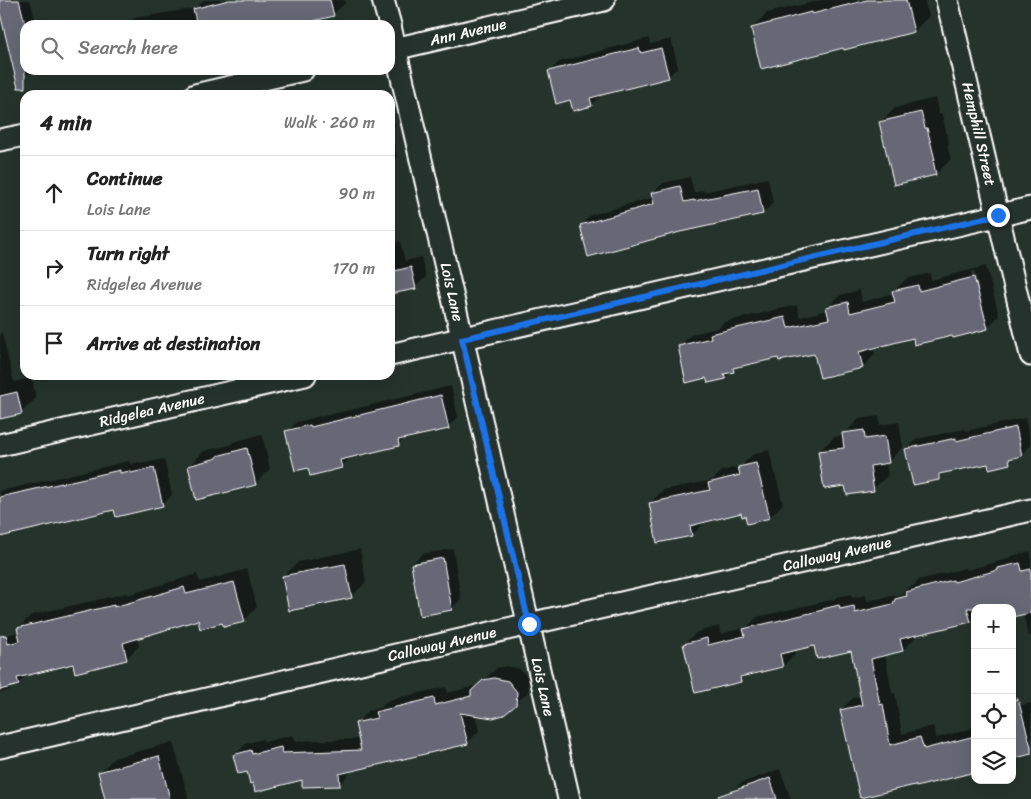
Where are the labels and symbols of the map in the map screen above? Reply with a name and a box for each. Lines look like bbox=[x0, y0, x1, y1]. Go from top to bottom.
street label: Ann Avenue bbox=[426, 11, 509, 54]
street label: Hemphill Street bbox=[954, 80, 1004, 189]
route end bbox=[987, 204, 1010, 227]
street label: Lois Lane bbox=[433, 260, 471, 324]
street label: Ridgelea Avenue bbox=[97, 385, 208, 435]
street label: Calloway Avenue bbox=[780, 529, 894, 579]
route start bbox=[518, 613, 541, 636]
street label: Calloway Avenue bbox=[385, 619, 499, 669]
street label: Lois Lane bbox=[524, 655, 562, 719]

